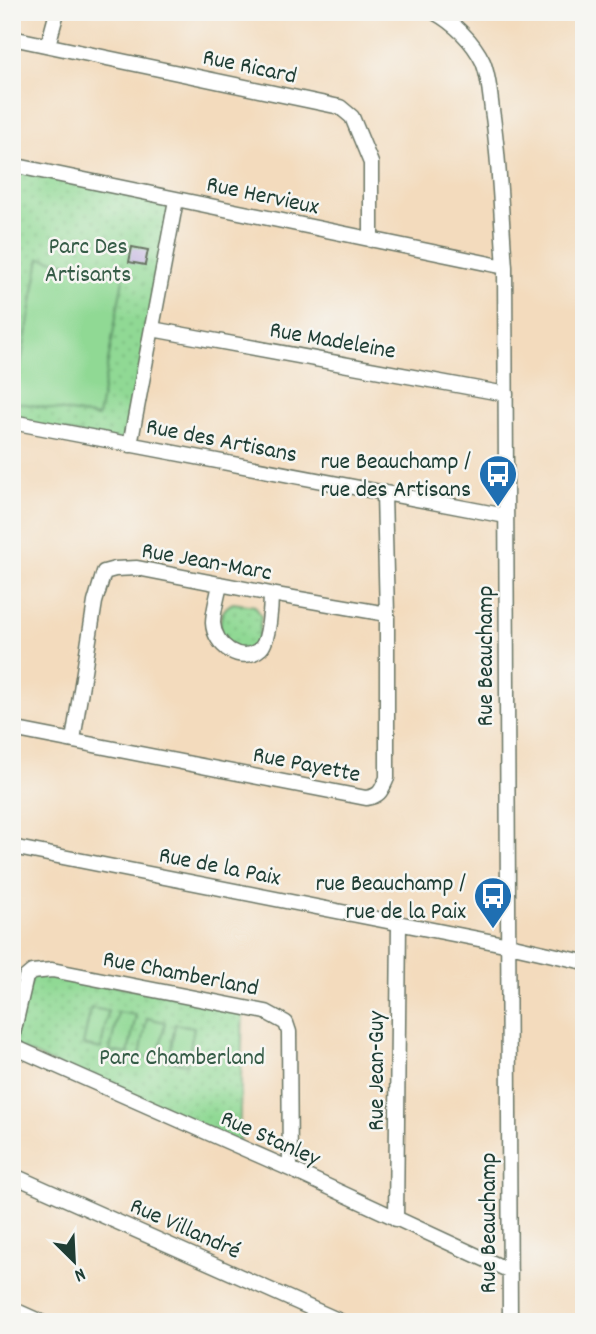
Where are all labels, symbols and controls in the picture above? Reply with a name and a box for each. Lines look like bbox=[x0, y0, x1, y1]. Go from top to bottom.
street label: Rue Ricard bbox=[199, 41, 299, 94]
street label: Rue Hervieux bbox=[203, 168, 322, 225]
park label: Parc Des Artisants bbox=[45, 231, 131, 293]
street label: Rue Madeleine bbox=[267, 314, 398, 370]
street label: Rue des Artisans bbox=[143, 411, 300, 473]
place label: rue Beauchamp / rue des Artisans bbox=[320, 446, 471, 508]
bus stop icon: rue Beauchamp / rue des Artisans bbox=[477, 453, 519, 508]
street label: Rue Jean-Marc bbox=[139, 535, 274, 591]
street label: Rue Beauchamp bbox=[470, 585, 504, 727]
street label: Rue Payette bbox=[250, 739, 363, 793]
street label: Rue de la Paix bbox=[156, 839, 283, 896]
place label: rue Beauchamp / rue de la Paix bbox=[315, 868, 466, 930]
bus stop icon: rue Beauchamp / rue de la Paix bbox=[472, 875, 514, 930]
street label: Rue Chamberland bbox=[100, 943, 261, 1007]
street label: Rue Jean-Guy bbox=[361, 1010, 395, 1131]
park label: Parc Chamberland bbox=[99, 1042, 265, 1076]
street label: Rue Stanley bbox=[215, 1103, 326, 1177]
street label: Rue Beauchamp bbox=[473, 1152, 507, 1294]
street label: Rue Villandré bbox=[124, 1190, 246, 1269]
north arrow bbox=[38, 1226, 108, 1296]
text: N bbox=[70, 1259, 89, 1288]

